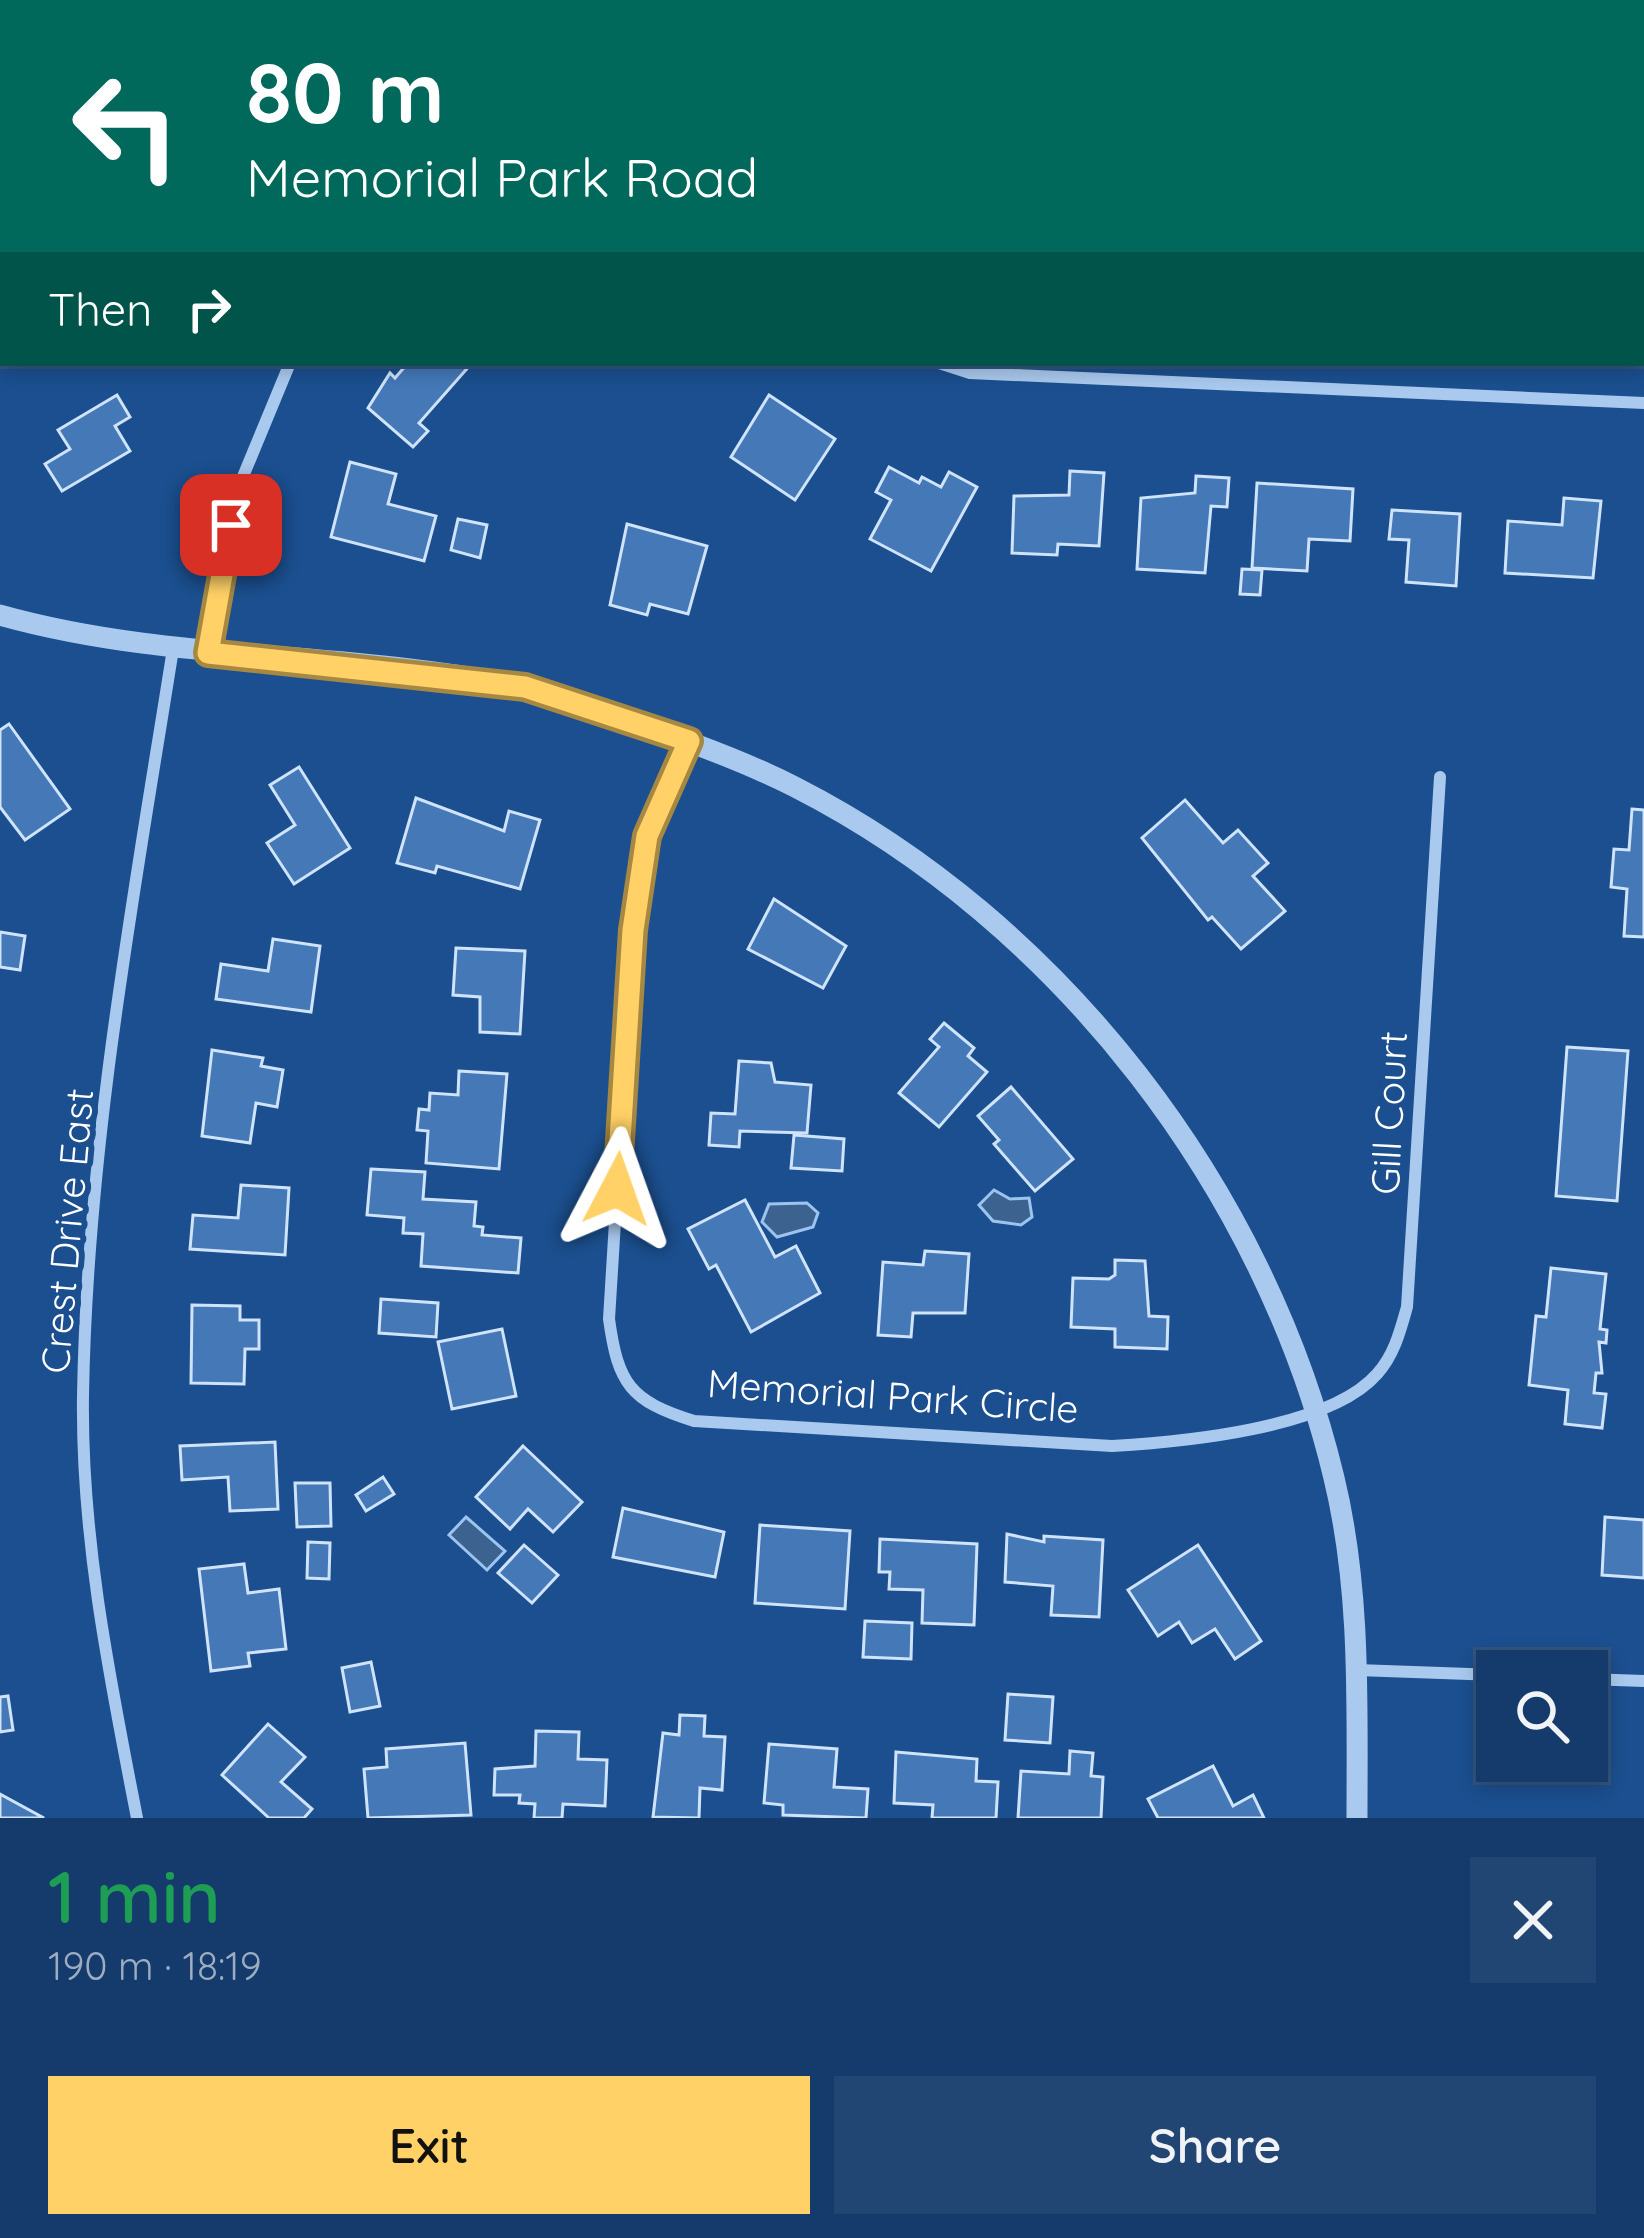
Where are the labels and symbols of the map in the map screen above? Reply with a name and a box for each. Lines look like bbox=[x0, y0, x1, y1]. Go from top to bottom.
pin bbox=[180, 474, 282, 576]
street label: Gill Court bbox=[1360, 1030, 1417, 1196]
street label: Crest Drive East bbox=[30, 1087, 103, 1375]
position arrow bbox=[554, 1126, 680, 1252]
street label: Memorial Park Circle bbox=[706, 1358, 1080, 1433]

